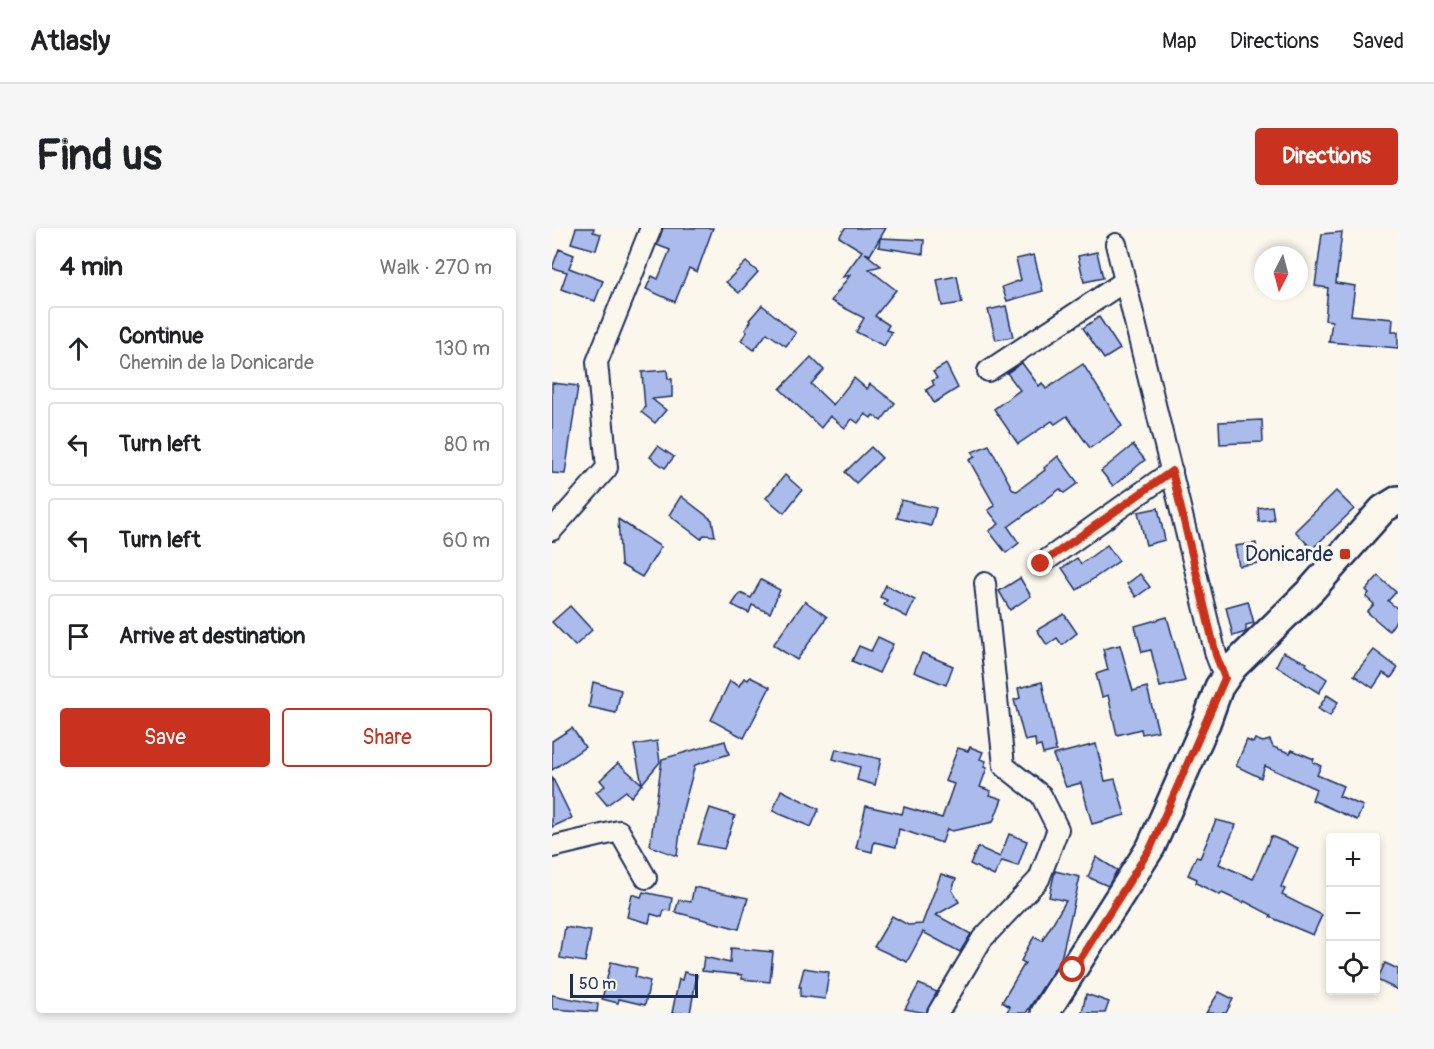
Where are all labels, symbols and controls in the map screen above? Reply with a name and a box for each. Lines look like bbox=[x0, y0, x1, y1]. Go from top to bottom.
text: Atlasly bbox=[30, 24, 110, 59]
text: Map bbox=[1162, 28, 1197, 55]
text: Directions bbox=[1230, 28, 1319, 55]
text: Saved bbox=[1352, 28, 1404, 55]
button: Directions bbox=[1255, 128, 1398, 185]
text: Find us bbox=[36, 130, 162, 182]
north arrow bbox=[1254, 246, 1308, 300]
text: 4 min bbox=[60, 251, 123, 283]
text: Walk · 270 m bbox=[380, 255, 492, 280]
text: Continue bbox=[119, 322, 203, 350]
icon: ahead bbox=[62, 332, 95, 365]
text: 130 m bbox=[435, 336, 490, 361]
text: Chemin de la Donicarde bbox=[119, 350, 314, 375]
icon: left bbox=[62, 428, 95, 461]
text: Turn left bbox=[119, 430, 201, 458]
text: 80 m bbox=[444, 432, 490, 457]
icon: left bbox=[62, 524, 95, 557]
text: Turn left bbox=[119, 526, 201, 554]
text: 60 m bbox=[443, 528, 490, 553]
place label: Donicarde bbox=[1245, 541, 1334, 568]
marker: Donicarde bbox=[1338, 547, 1352, 561]
route end bbox=[1027, 550, 1053, 576]
icon: arrive bbox=[62, 620, 95, 653]
text: Arrive at destination bbox=[119, 622, 305, 650]
button: Save bbox=[60, 708, 270, 767]
button: Share bbox=[282, 708, 492, 767]
map controls bbox=[1326, 833, 1380, 995]
button: + bbox=[1326, 833, 1380, 887]
button: − bbox=[1326, 887, 1380, 941]
button: locate bbox=[1326, 941, 1380, 995]
route start bbox=[1059, 956, 1085, 982]
scale bar bbox=[570, 971, 698, 998]
text: 50 m bbox=[579, 974, 616, 994]

